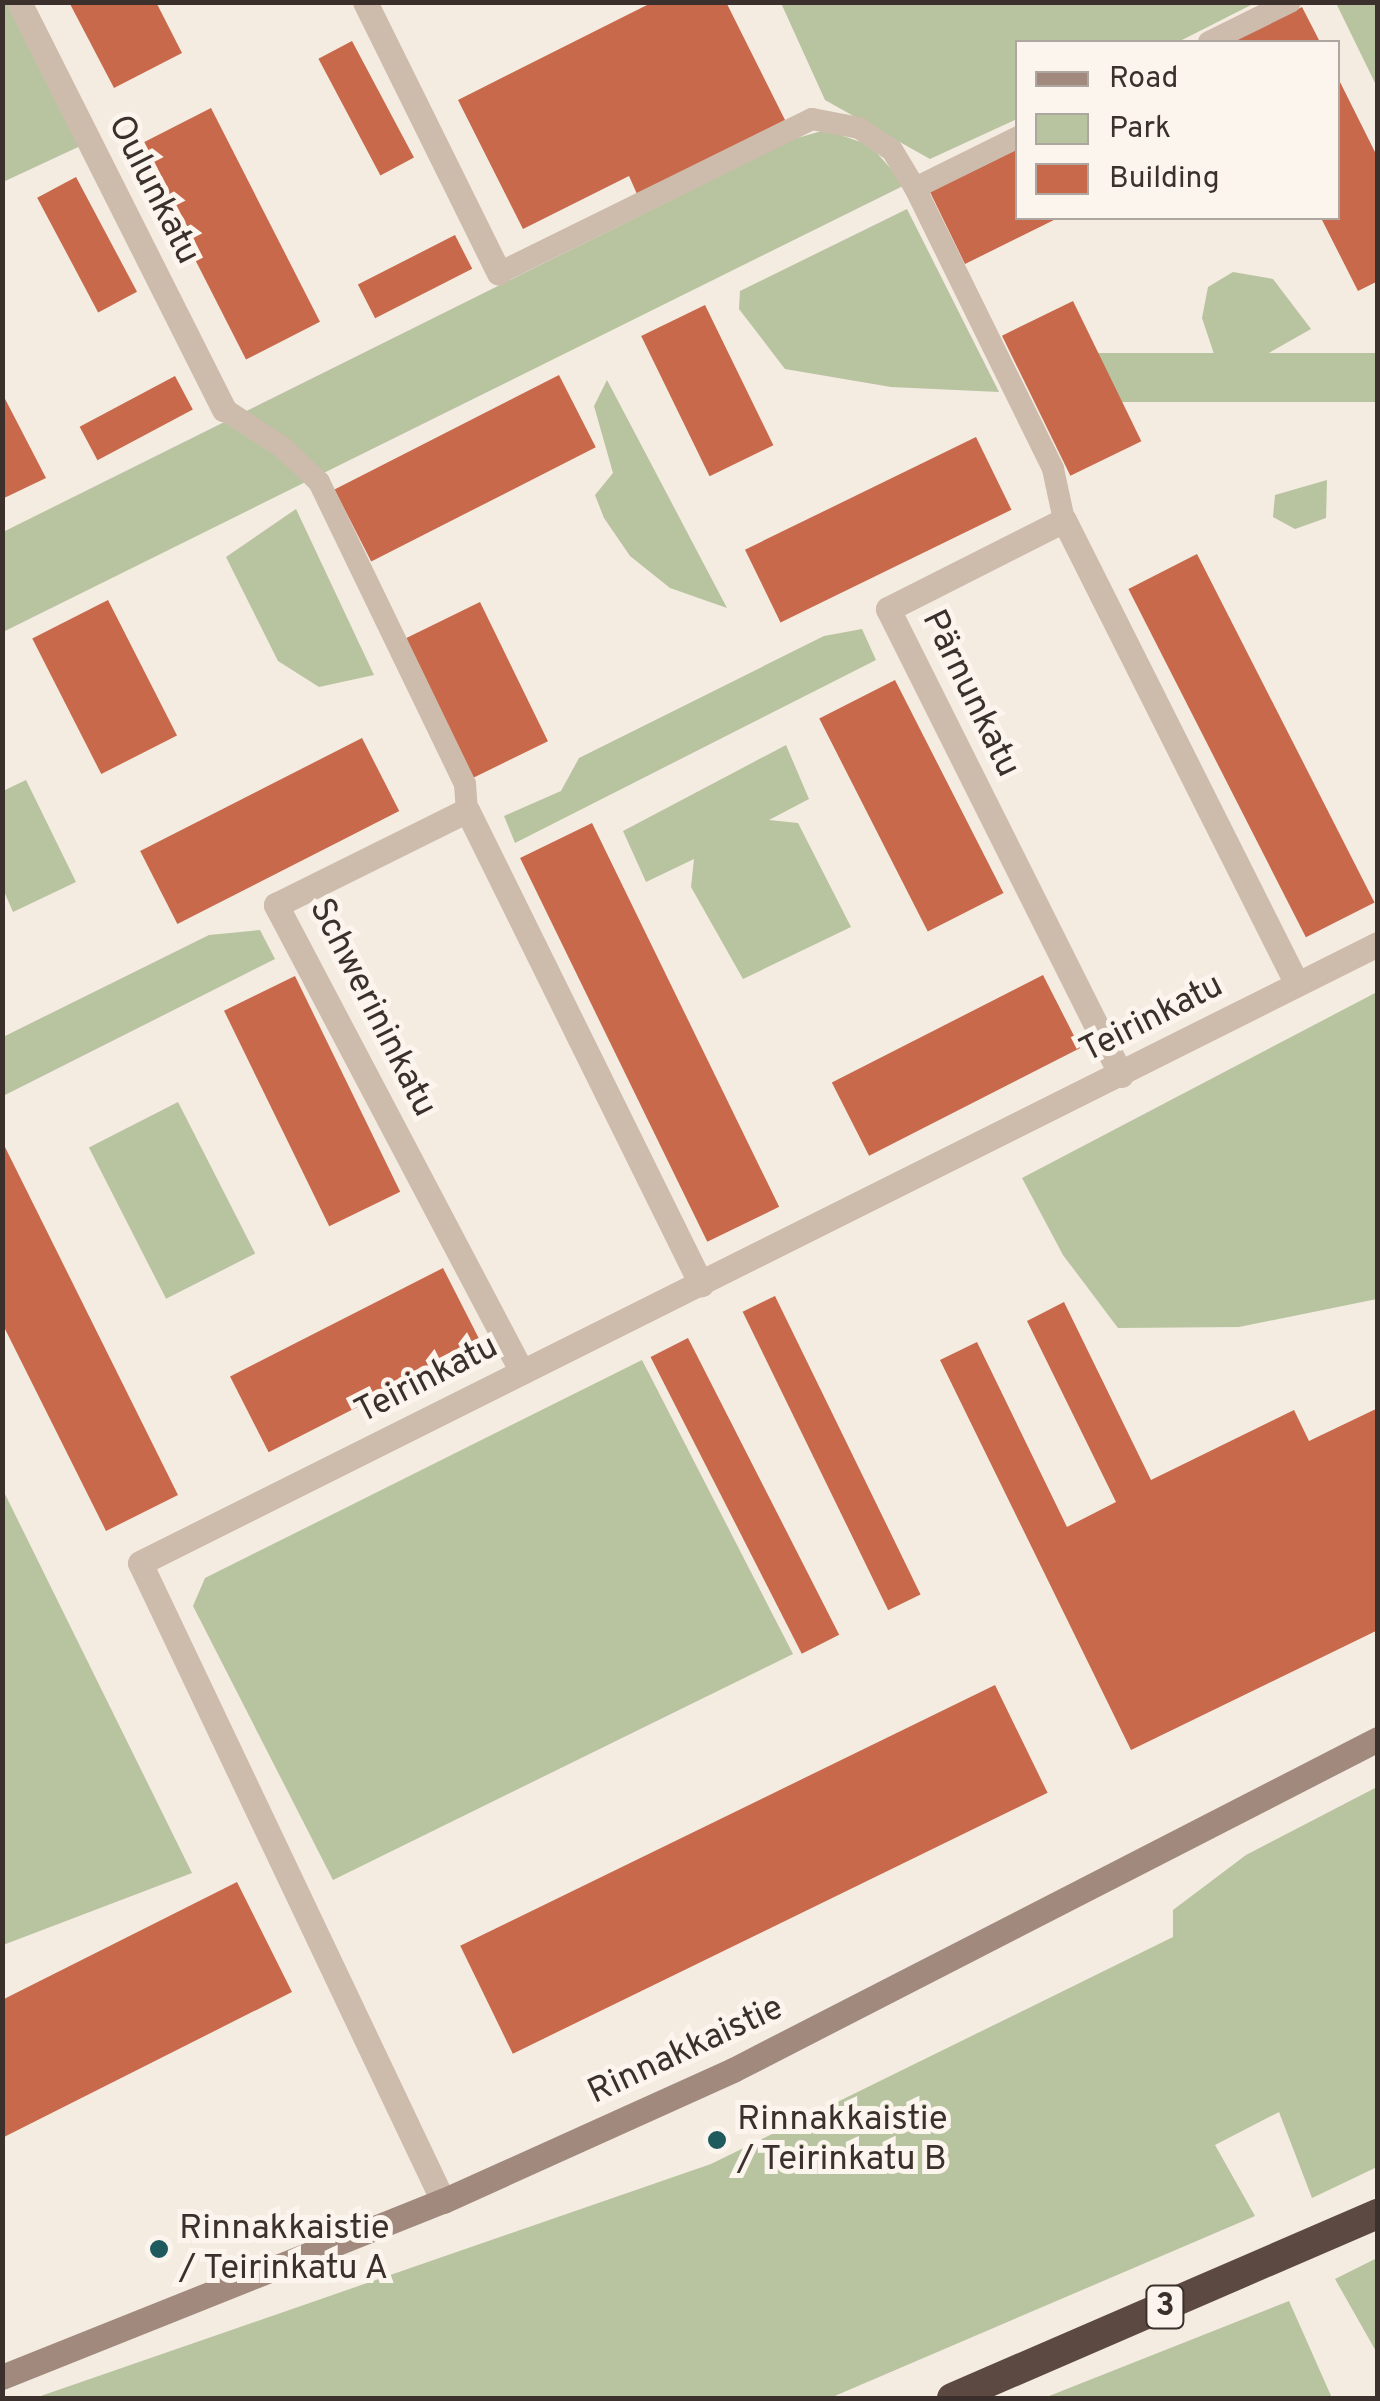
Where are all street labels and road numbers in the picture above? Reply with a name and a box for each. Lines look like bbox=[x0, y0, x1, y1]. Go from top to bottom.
street label: Oulunkatu bbox=[98, 108, 208, 272]
street label: Pärnunkatu bbox=[912, 604, 1028, 784]
street label: Schwerininkatu bbox=[299, 892, 445, 1124]
street label: Teirinkatu bbox=[1074, 965, 1230, 1073]
street label: Teirinkatu bbox=[349, 1326, 505, 1434]
street label: Rinnakkaistie bbox=[582, 1987, 790, 2115]
road number: 3 bbox=[1145, 2280, 1185, 2334]

